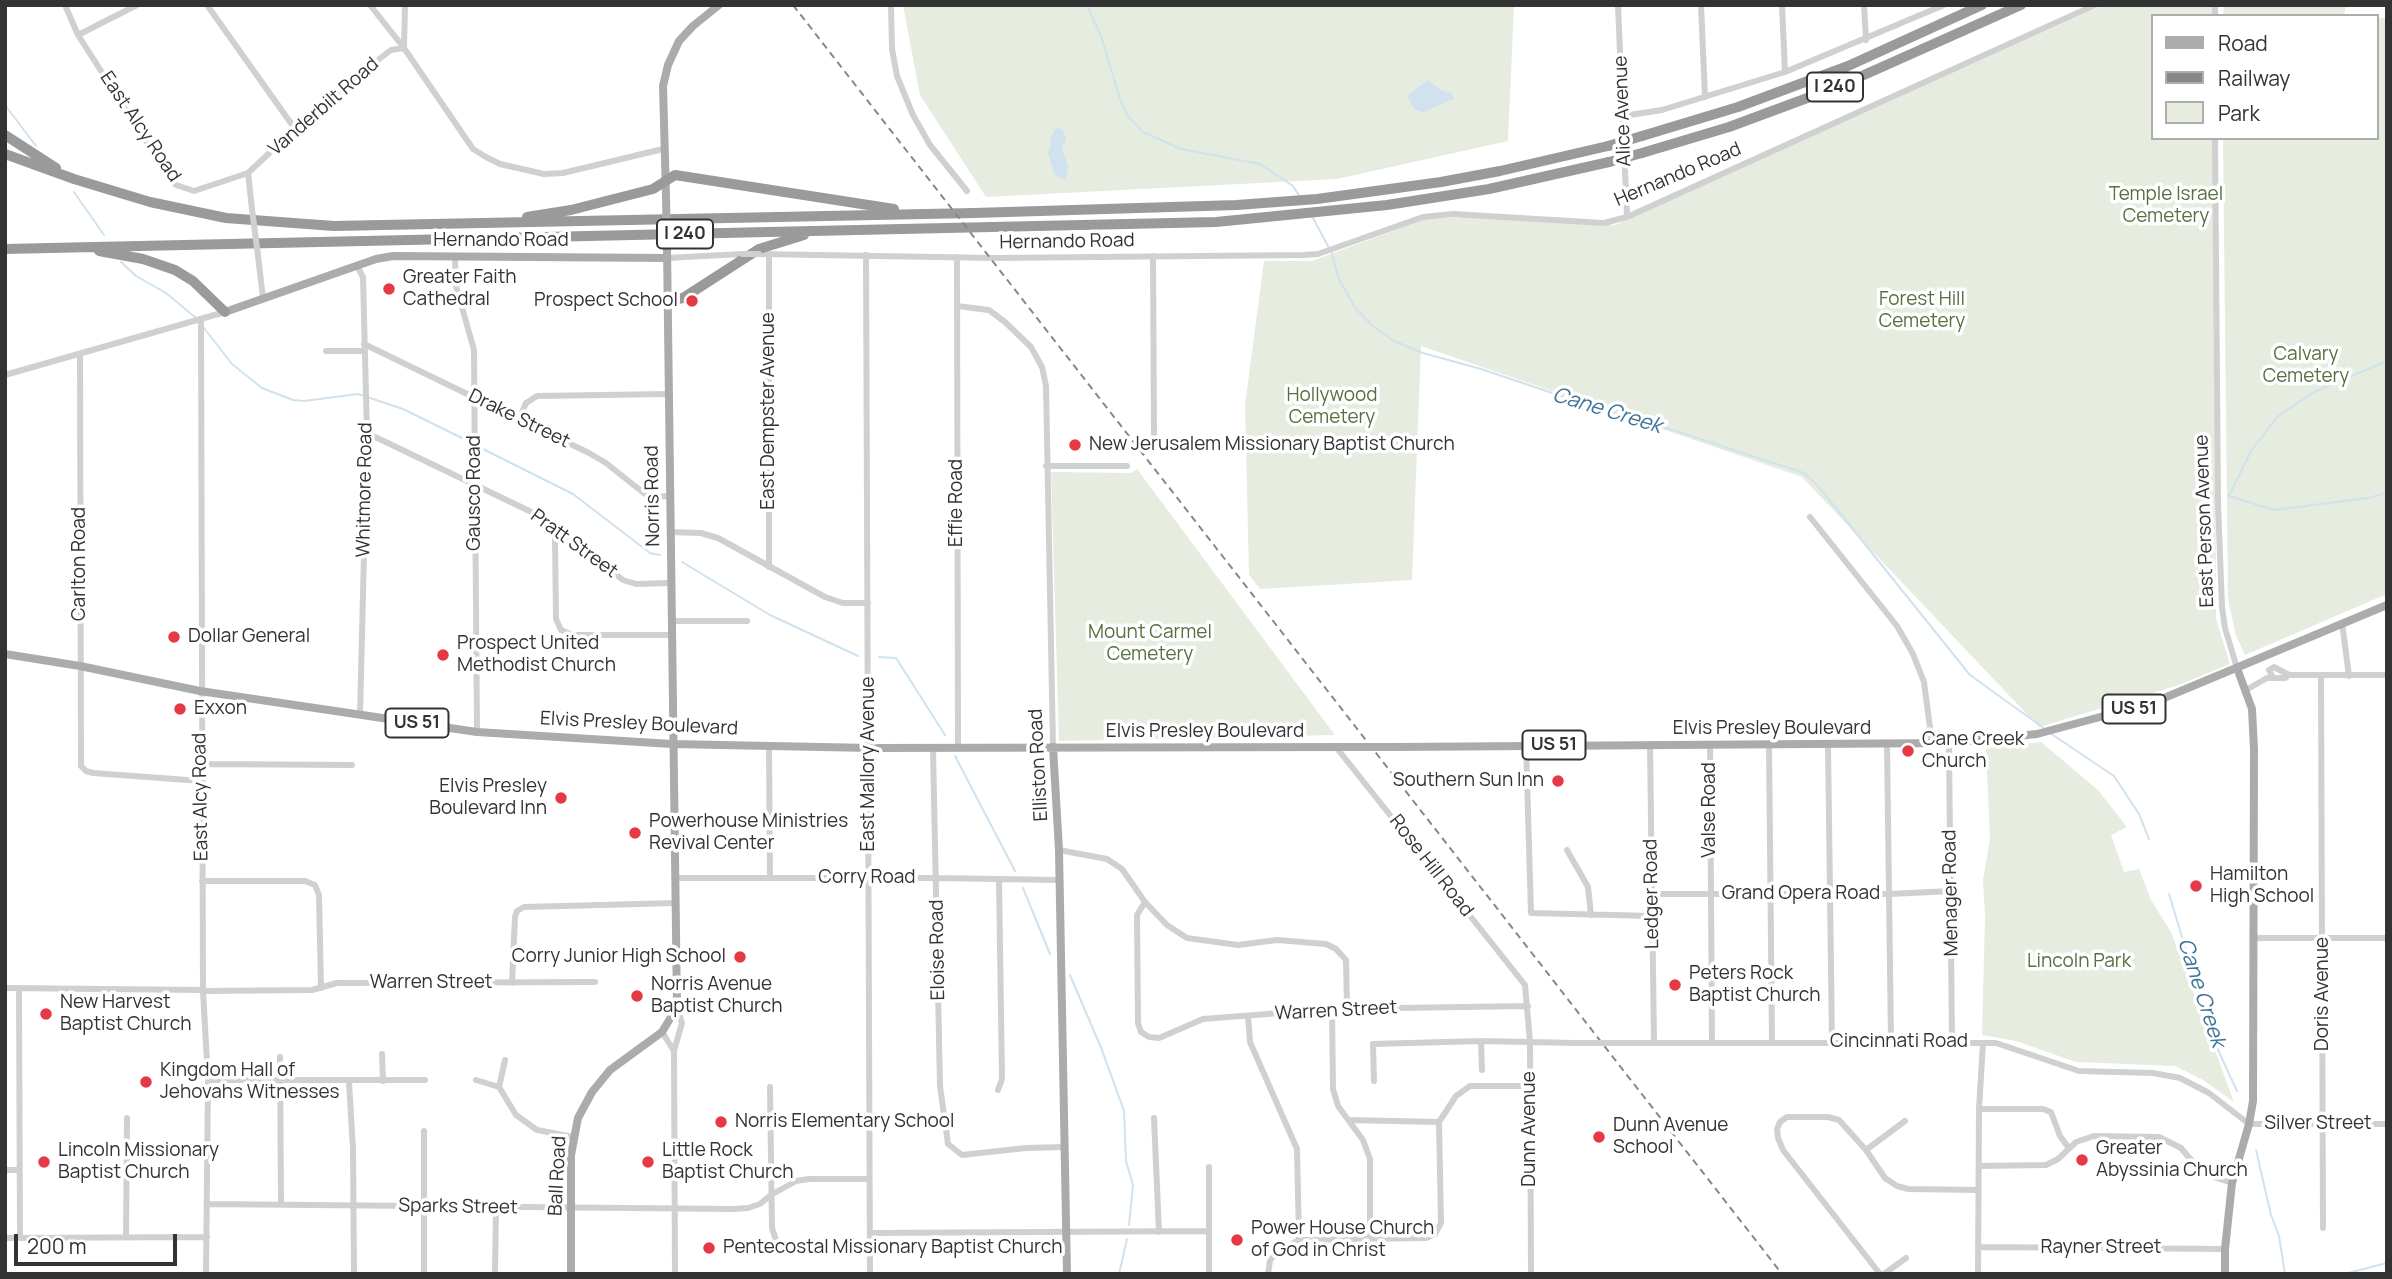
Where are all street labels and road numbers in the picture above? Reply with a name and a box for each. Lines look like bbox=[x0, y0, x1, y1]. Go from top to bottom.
street label: Vanderbilt Road bbox=[264, 53, 384, 161]
street label: Alice Avenue bbox=[1610, 55, 1636, 167]
street label: East Alcy Road bbox=[95, 67, 185, 187]
road number: I 240 bbox=[1807, 72, 1863, 102]
street label: Hernando Road bbox=[1611, 138, 1745, 212]
road number: I 240 bbox=[657, 220, 713, 248]
street label: Hernando Road bbox=[999, 229, 1135, 255]
street label: Hernando Road bbox=[433, 230, 569, 252]
street label: East Dempster Avenue bbox=[758, 312, 780, 510]
street label: Drake Street bbox=[465, 385, 573, 453]
street label: Whitmore Road bbox=[352, 422, 378, 558]
street label: East Person Avenue bbox=[2191, 434, 2219, 608]
street label: Gausco Road bbox=[464, 435, 486, 551]
street label: Norris Road bbox=[641, 445, 665, 547]
street label: Effie Road bbox=[946, 459, 968, 547]
street label: Pratt Street bbox=[526, 505, 622, 583]
street label: Carlton Road bbox=[69, 507, 91, 621]
street label: East Mallory Avenue bbox=[858, 677, 880, 851]
road number: US 51 bbox=[2102, 694, 2166, 724]
street label: Elvis Presley Boulevard bbox=[539, 707, 739, 741]
road number: US 51 bbox=[386, 708, 448, 738]
street label: Elliston Road bbox=[1025, 708, 1053, 822]
street label: Elvis Presley Boulevard bbox=[1673, 718, 1871, 740]
street label: Elvis Presley Boulevard bbox=[1106, 721, 1304, 743]
road number: US 51 bbox=[1522, 730, 1586, 760]
street label: East Alcy Road bbox=[188, 733, 214, 861]
street label: Valse Road bbox=[1699, 762, 1721, 858]
street label: Rose Hill Road bbox=[1384, 810, 1478, 922]
street label: Menager Road bbox=[1938, 829, 1964, 957]
street label: Ledger Road bbox=[1640, 839, 1664, 949]
street label: Corry Road bbox=[818, 867, 916, 889]
street label: Grand Opera Road bbox=[1722, 883, 1880, 905]
street label: Eloise Road bbox=[926, 899, 950, 1001]
street label: Doris Avenue bbox=[2312, 937, 2334, 1051]
street label: Warren Street bbox=[370, 972, 492, 994]
street label: Warren Street bbox=[1274, 996, 1398, 1026]
street label: Cincinnati Road bbox=[1830, 1031, 1968, 1053]
street label: Dunn Avenue bbox=[1519, 1071, 1541, 1187]
street label: Silver Street bbox=[2264, 1113, 2372, 1135]
street label: Ball Road bbox=[545, 1136, 571, 1216]
street label: Sparks Street bbox=[398, 1195, 518, 1219]
street label: Rayner Street bbox=[2041, 1237, 2161, 1259]

